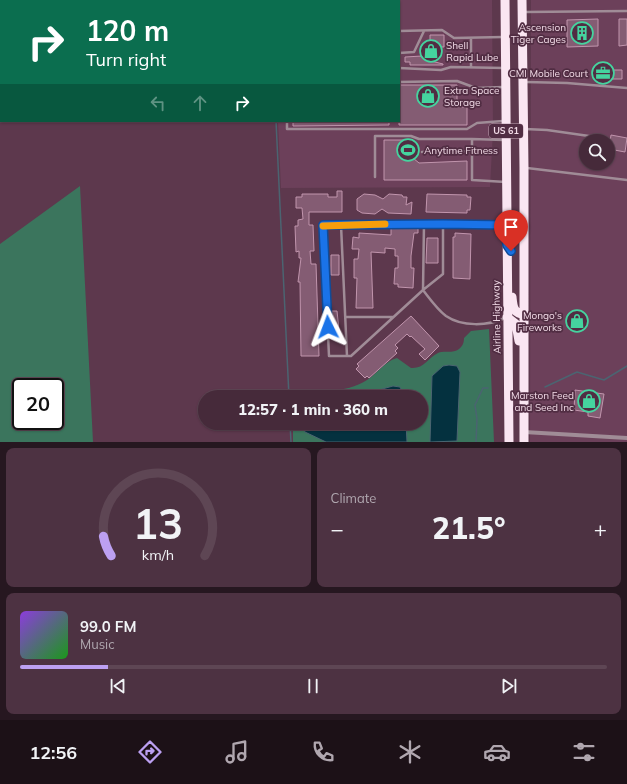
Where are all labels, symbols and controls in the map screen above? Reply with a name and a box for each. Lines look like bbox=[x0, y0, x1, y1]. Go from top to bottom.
text: 120 m bbox=[86, 13, 169, 48]
icon: right bbox=[20, 16, 72, 68]
building icon: Ascension Tiger Cages bbox=[569, 20, 595, 46]
place label: Ascension Tiger Cages bbox=[511, 21, 566, 46]
shop icon: Shell Rapid Lube bbox=[418, 38, 444, 64]
place label: Shell Rapid Lube bbox=[446, 39, 498, 64]
text: Turn right bbox=[86, 48, 166, 71]
office icon: CMI Mobile Court bbox=[590, 60, 616, 86]
place label: CMI Mobile Court bbox=[509, 67, 588, 80]
shop icon: Extra Space Storage bbox=[415, 83, 441, 109]
place label: Extra Space Storage bbox=[444, 84, 499, 109]
icon: left bbox=[147, 92, 169, 114]
icon: ahead bbox=[189, 92, 211, 114]
icon: right bbox=[231, 92, 253, 114]
road number: US 61 bbox=[489, 124, 523, 138]
map controls bbox=[579, 134, 615, 170]
button: search bbox=[579, 134, 615, 170]
sports icon: Anytime Fitness bbox=[395, 137, 421, 163]
place label: Anytime Fitness bbox=[424, 144, 498, 157]
pin bbox=[494, 210, 528, 251]
icon: arrive bbox=[500, 216, 522, 238]
street label: Airline Highway bbox=[489, 279, 504, 354]
position arrow bbox=[307, 306, 349, 348]
shop icon: Mongo's Fireworks bbox=[564, 308, 590, 334]
place label: Mongo's Fireworks bbox=[517, 309, 562, 334]
speed limit sign: 20 bbox=[12, 378, 64, 430]
shop icon: Marston Feed and Seed Inc bbox=[576, 388, 602, 414]
place label: Marston Feed and Seed Inc bbox=[511, 389, 574, 414]
text: 12:57 · 1 min · 360 m bbox=[238, 400, 388, 419]
text: Climate bbox=[331, 490, 376, 506]
text: 13 bbox=[133, 496, 183, 548]
text: 21.5° bbox=[432, 509, 505, 547]
text: − bbox=[331, 515, 344, 543]
text: + bbox=[594, 515, 607, 543]
text: km/h bbox=[142, 545, 174, 563]
text: 99.0 FM bbox=[80, 617, 136, 636]
text: Music bbox=[80, 636, 115, 652]
icon: previous bbox=[107, 675, 129, 697]
icon: pause bbox=[302, 675, 324, 697]
icon: next bbox=[498, 675, 520, 697]
icon: directions bbox=[136, 738, 164, 766]
icon: music bbox=[223, 738, 251, 766]
icon: phone bbox=[309, 738, 337, 766]
icon: climate bbox=[396, 738, 424, 766]
icon: car bbox=[483, 738, 511, 766]
icon: filters bbox=[570, 738, 598, 766]
text: 12:56 bbox=[29, 741, 77, 764]

